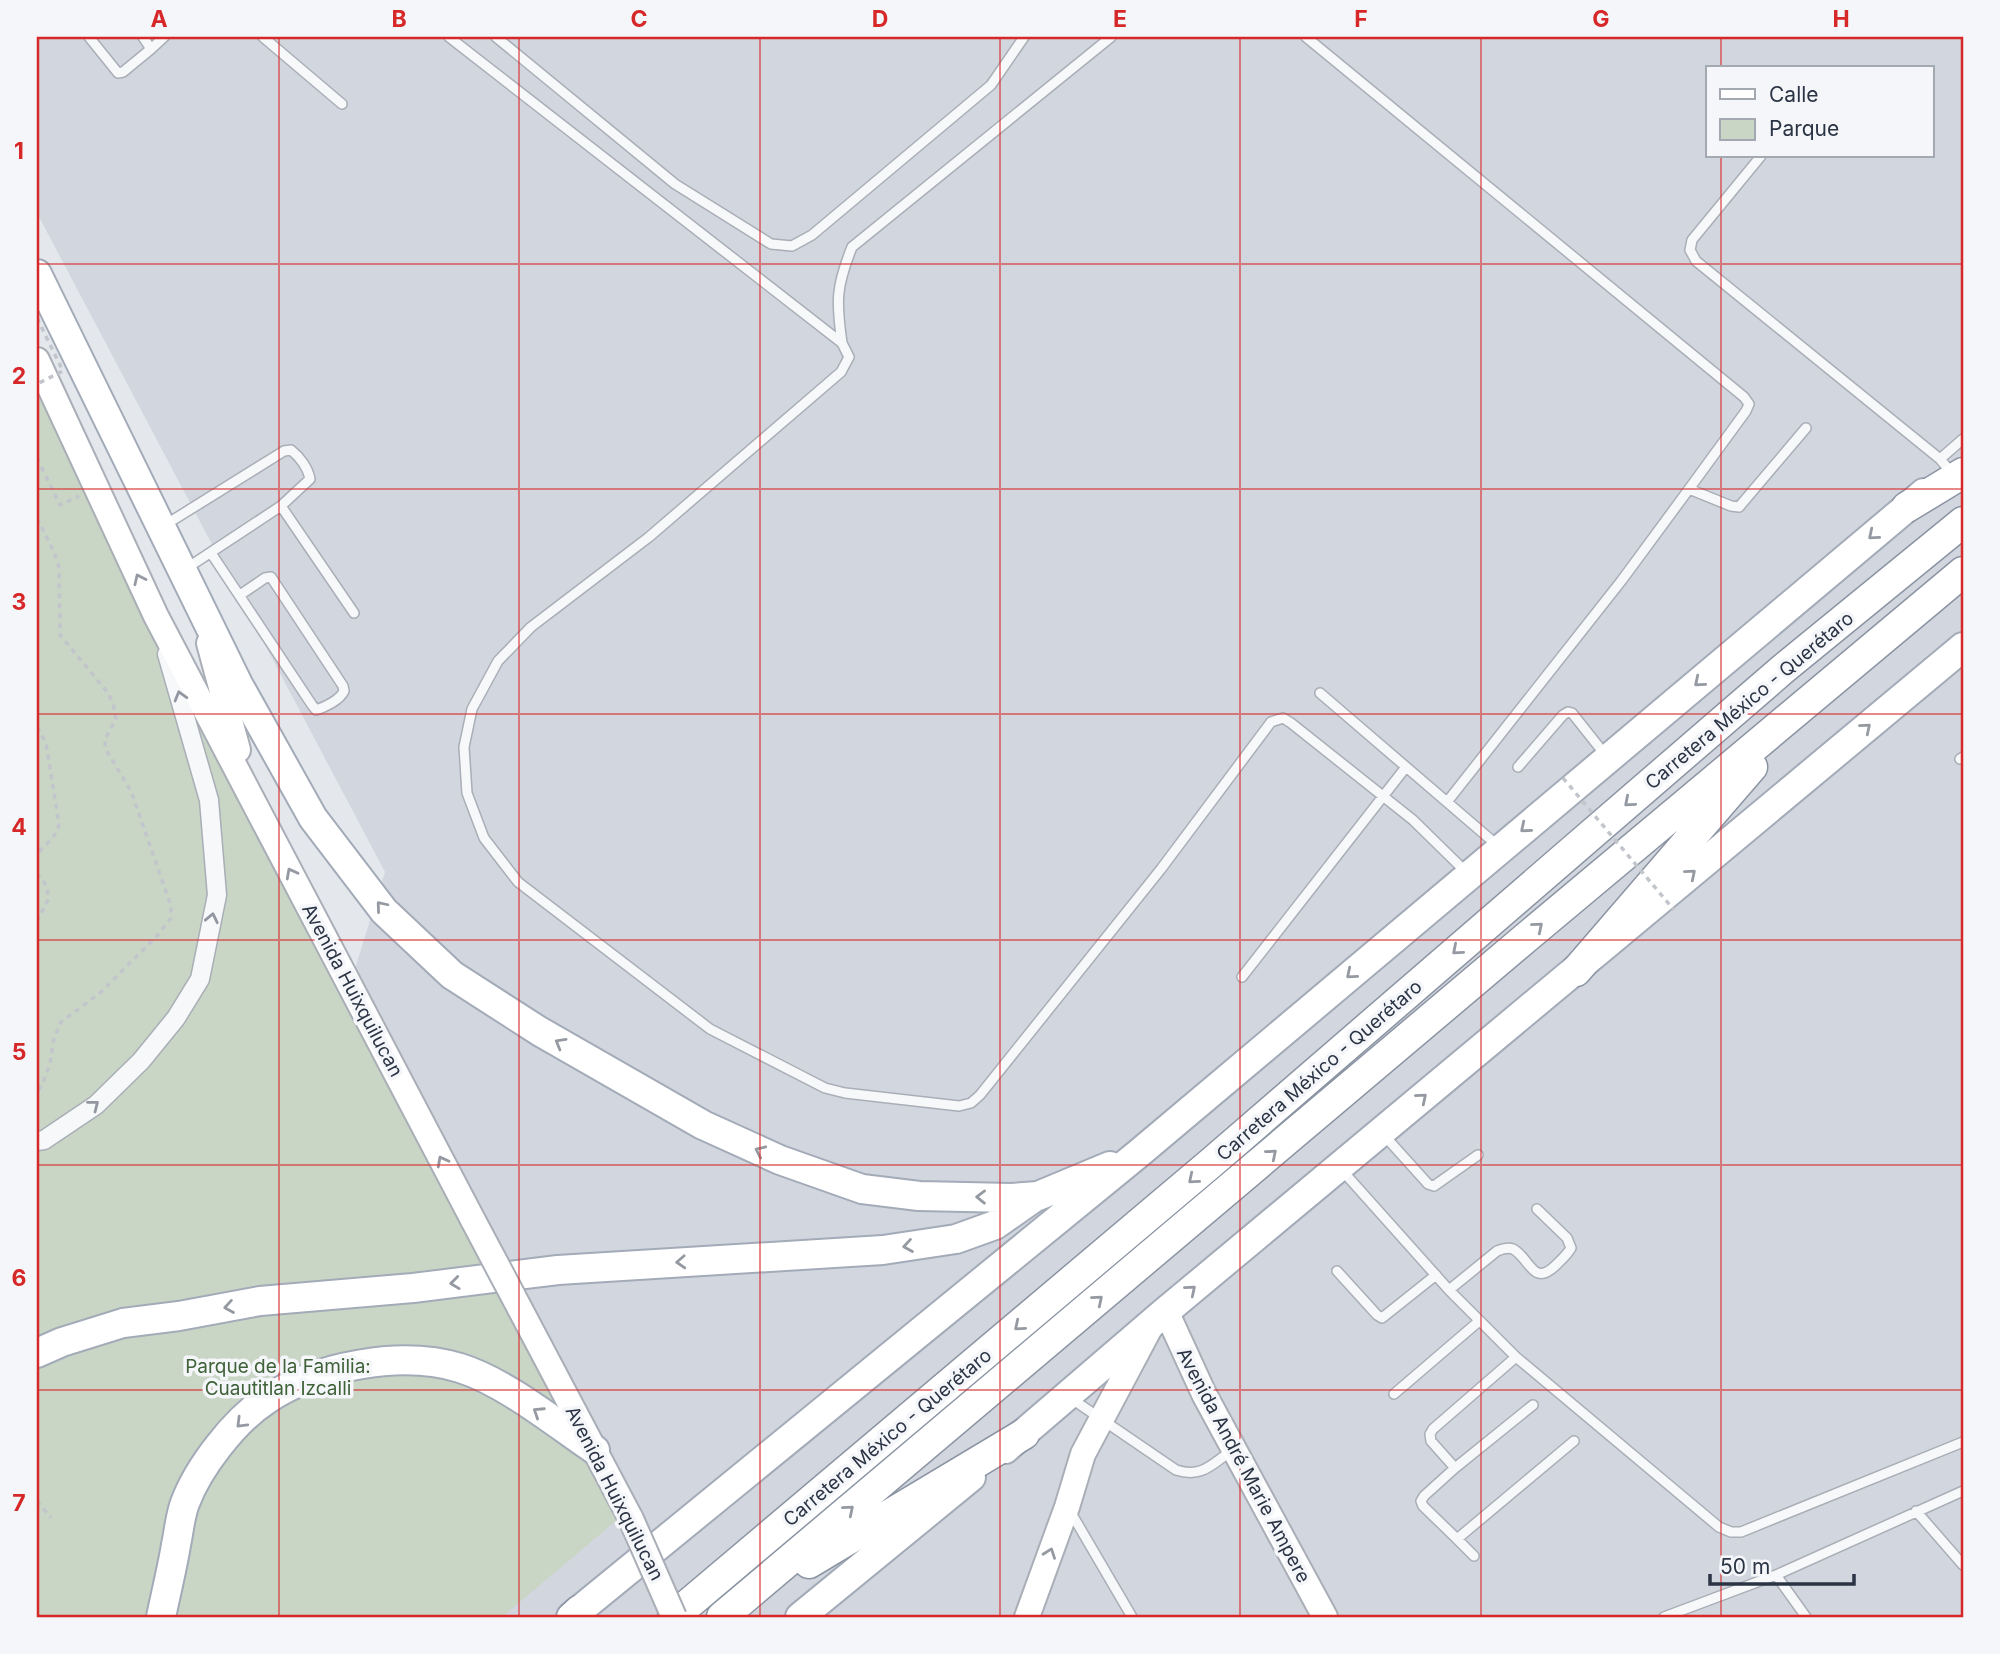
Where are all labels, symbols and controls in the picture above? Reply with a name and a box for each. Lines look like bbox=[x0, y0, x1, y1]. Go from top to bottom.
text: A bbox=[150, 5, 168, 33]
text: B bbox=[391, 5, 407, 33]
text: C bbox=[630, 5, 648, 33]
text: D bbox=[872, 5, 888, 33]
text: E bbox=[1113, 5, 1127, 33]
text: F bbox=[1354, 5, 1368, 33]
text: G bbox=[1592, 5, 1610, 33]
text: H bbox=[1832, 5, 1850, 33]
legend bbox=[1706, 66, 1934, 158]
text: Calle bbox=[1769, 82, 1819, 107]
text: Parque bbox=[1769, 116, 1839, 141]
text: 1 bbox=[14, 137, 24, 165]
text: 2 bbox=[12, 362, 26, 390]
one-way arrow bbox=[1869, 527, 1882, 539]
one-way arrow bbox=[133, 574, 147, 586]
text: 3 bbox=[12, 588, 26, 616]
street label: Carretera México - Querétaro bbox=[1641, 607, 1858, 794]
one-way arrow bbox=[1695, 673, 1707, 686]
one-way arrow bbox=[173, 690, 188, 702]
one-way arrow bbox=[1858, 724, 1870, 737]
one-way arrow bbox=[1625, 794, 1638, 806]
text: 4 bbox=[11, 813, 27, 841]
one-way arrow bbox=[1521, 820, 1534, 832]
one-way arrow bbox=[286, 868, 300, 880]
one-way arrow bbox=[1684, 870, 1696, 883]
street label: Avenida Huixquilucan bbox=[297, 900, 408, 1081]
one-way arrow bbox=[376, 902, 389, 914]
one-way arrow bbox=[204, 913, 219, 925]
one-way arrow bbox=[1530, 923, 1543, 935]
one-way arrow bbox=[1453, 942, 1466, 954]
one-way arrow bbox=[1347, 966, 1359, 979]
street label: Carretera México - Querétaro bbox=[1212, 975, 1427, 1166]
text: 5 bbox=[12, 1038, 26, 1066]
one-way arrow bbox=[555, 1038, 568, 1051]
one-way arrow bbox=[1414, 1094, 1427, 1106]
one-way arrow bbox=[86, 1100, 98, 1113]
one-way arrow bbox=[755, 1146, 768, 1160]
one-way arrow bbox=[1263, 1150, 1276, 1162]
one-way arrow bbox=[437, 1156, 451, 1168]
one-way arrow bbox=[1188, 1171, 1201, 1183]
one-way arrow bbox=[975, 1190, 986, 1205]
one-way arrow bbox=[902, 1239, 914, 1254]
one-way arrow bbox=[675, 1255, 686, 1270]
text: 6 bbox=[12, 1264, 26, 1292]
one-way arrow bbox=[449, 1275, 460, 1290]
one-way arrow bbox=[1183, 1286, 1195, 1299]
one-way arrow bbox=[1090, 1296, 1102, 1309]
one-way arrow bbox=[223, 1299, 234, 1314]
one-way arrow bbox=[1014, 1318, 1027, 1330]
street label: Carretera México - Querétaro bbox=[779, 1344, 996, 1531]
street label: Avenida André Marie Ampere bbox=[1172, 1344, 1315, 1587]
park label: Parque de la Familia: Cuautitlan Izcalli bbox=[185, 1355, 371, 1400]
street label: Avenida Huixquilucan bbox=[561, 1402, 669, 1584]
one-way arrow bbox=[533, 1408, 546, 1421]
one-way arrow bbox=[237, 1414, 250, 1427]
text: 7 bbox=[12, 1489, 26, 1517]
one-way arrow bbox=[840, 1506, 853, 1518]
scale bar bbox=[1710, 1542, 1853, 1586]
one-way arrow bbox=[1042, 1548, 1056, 1560]
text: 50 m bbox=[1720, 1554, 1770, 1579]

